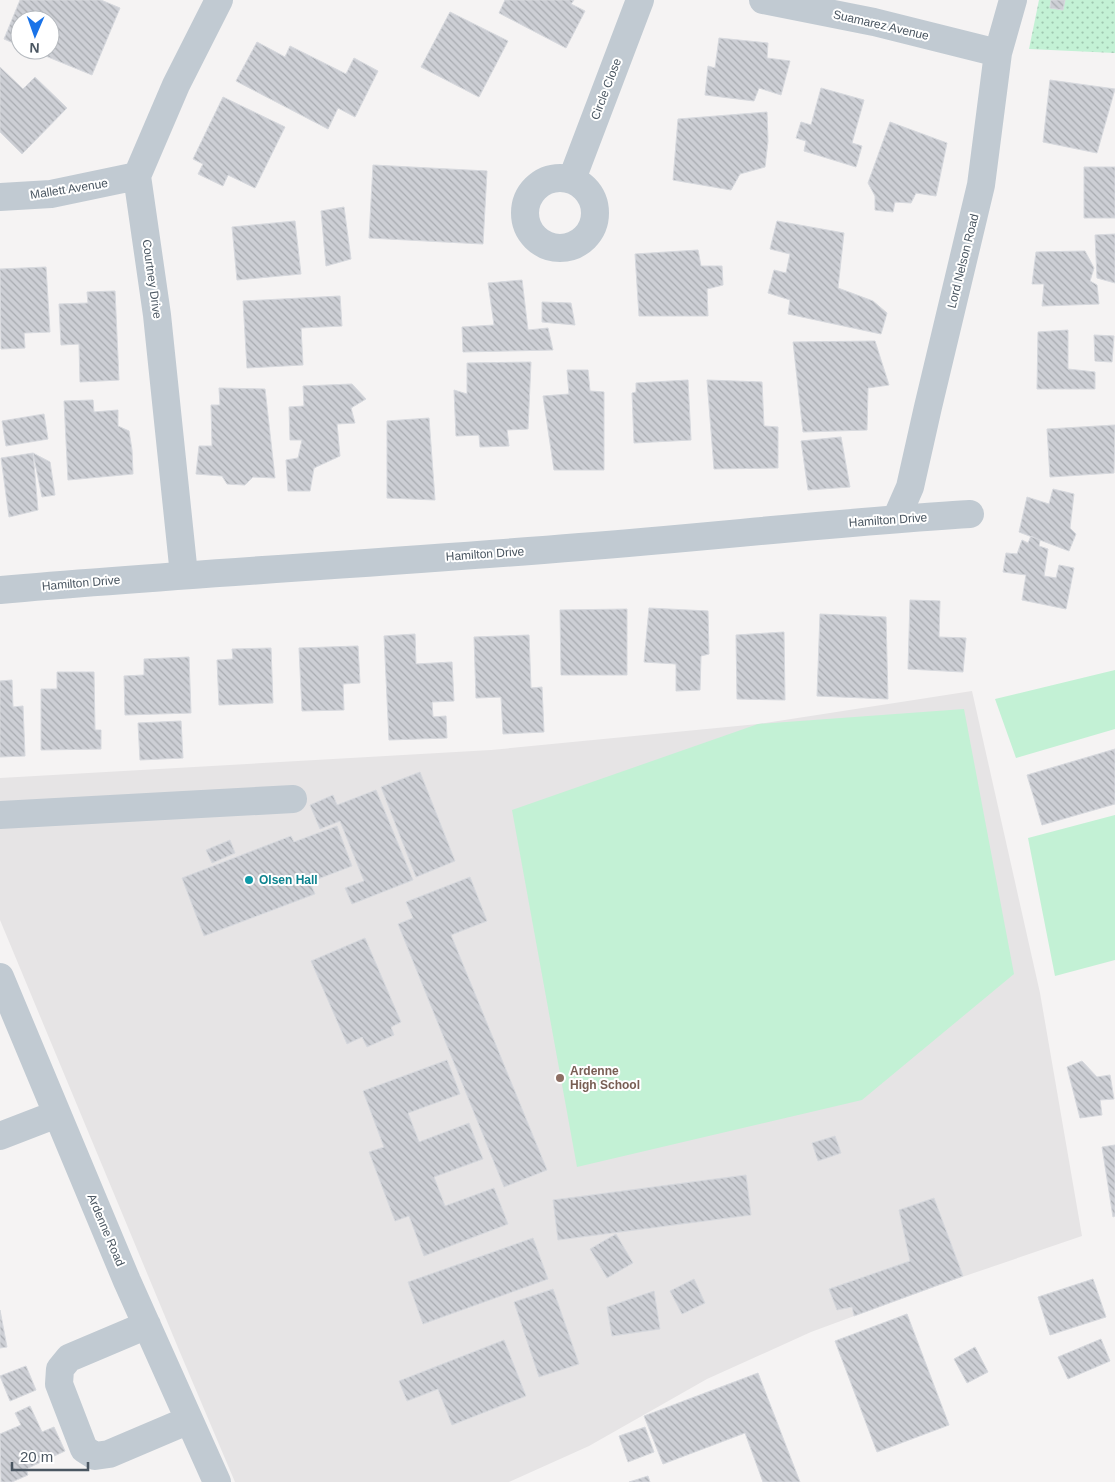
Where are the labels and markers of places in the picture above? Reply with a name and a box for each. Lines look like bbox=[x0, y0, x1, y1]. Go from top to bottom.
place label: Olsen Hall bbox=[259, 873, 318, 887]
marker: Olsen Hall bbox=[243, 874, 255, 886]
place label: Ardenne High School bbox=[570, 1064, 640, 1092]
marker: Ardenne High School bbox=[554, 1072, 566, 1084]

